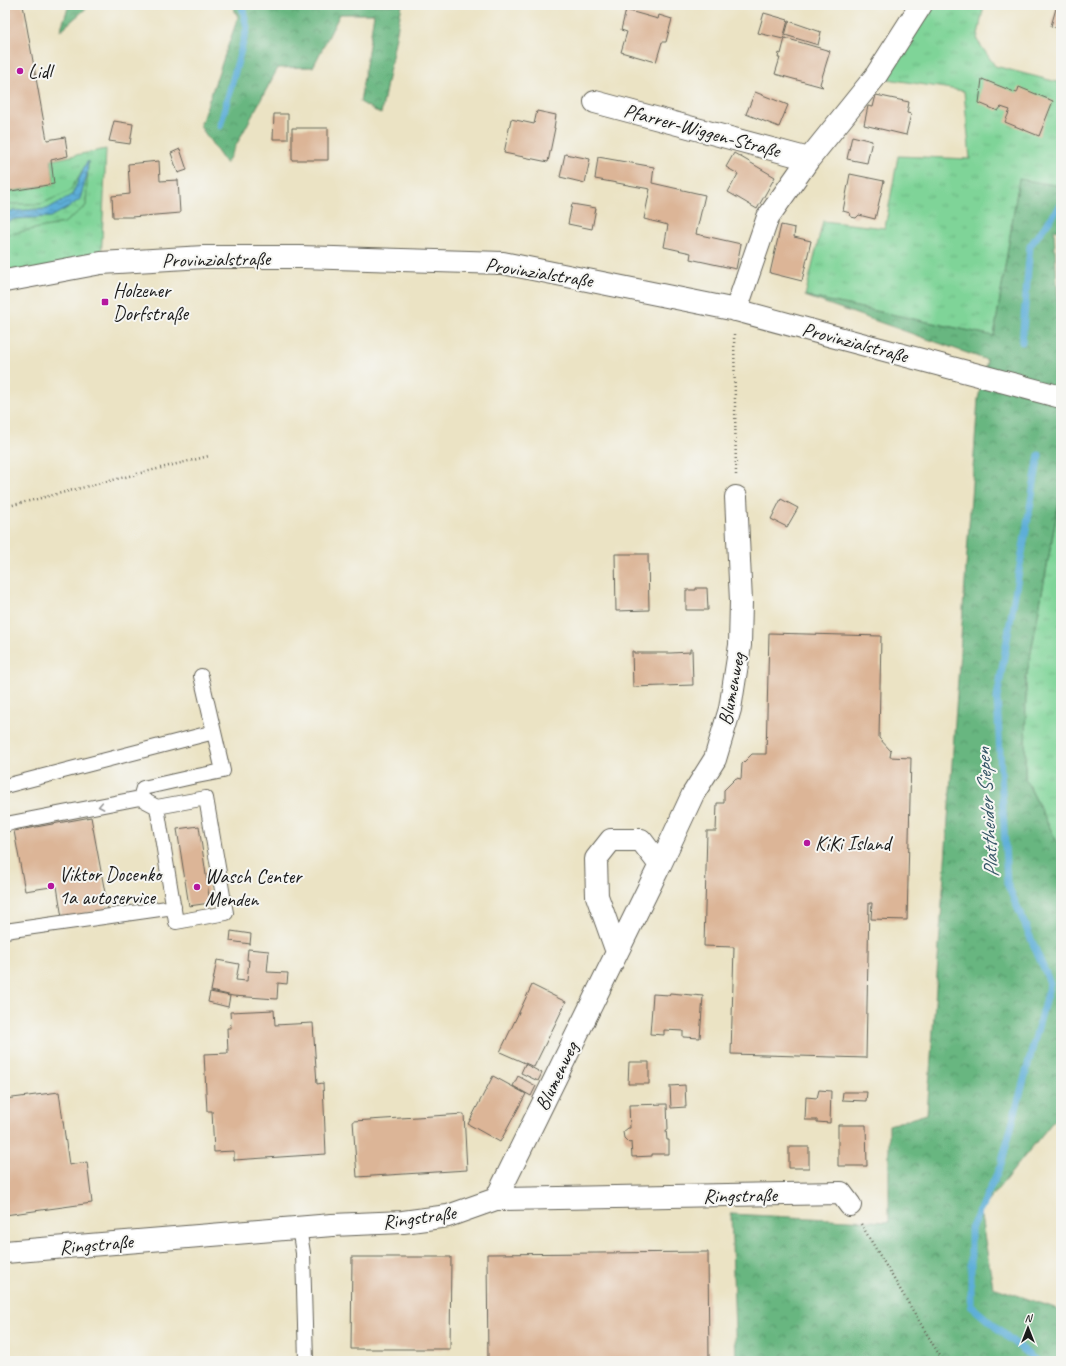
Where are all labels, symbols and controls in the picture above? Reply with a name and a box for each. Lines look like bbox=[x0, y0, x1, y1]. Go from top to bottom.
place label: Lidl bbox=[28, 59, 55, 84]
marker: Lidl bbox=[15, 66, 25, 76]
street label: Pfarrer-Wiggen-Straße bbox=[621, 98, 784, 164]
street label: Provinzialstraße bbox=[162, 246, 272, 273]
street label: Provinzialstraße bbox=[484, 252, 596, 294]
place label: Holzener Dorfstraße bbox=[113, 278, 189, 326]
marker: Holzener Dorfstraße bbox=[100, 297, 110, 307]
street label: Provinzialstraße bbox=[799, 316, 912, 369]
street label: Blumenweg bbox=[712, 649, 751, 727]
water label: Plattheider Siepen bbox=[969, 746, 1005, 879]
one-way arrow bbox=[98, 801, 105, 809]
place label: KiKi Island bbox=[815, 831, 894, 856]
marker: KiKi Island bbox=[802, 838, 812, 848]
place label: Viktor Docenko 1a autoservice bbox=[59, 862, 163, 910]
place label: Wasch Center Menden bbox=[205, 864, 303, 912]
marker: Viktor Docenko 1a autoservice bbox=[46, 881, 56, 891]
marker: Wasch Center Menden bbox=[192, 882, 202, 892]
street label: Blumenweg bbox=[529, 1036, 585, 1115]
street label: Ringstraße bbox=[703, 1182, 779, 1209]
street label: Ringstraße bbox=[381, 1200, 459, 1235]
street label: Ringstraße bbox=[58, 1229, 135, 1260]
north arrow bbox=[1008, 1308, 1048, 1348]
text: N bbox=[1025, 1311, 1034, 1325]

